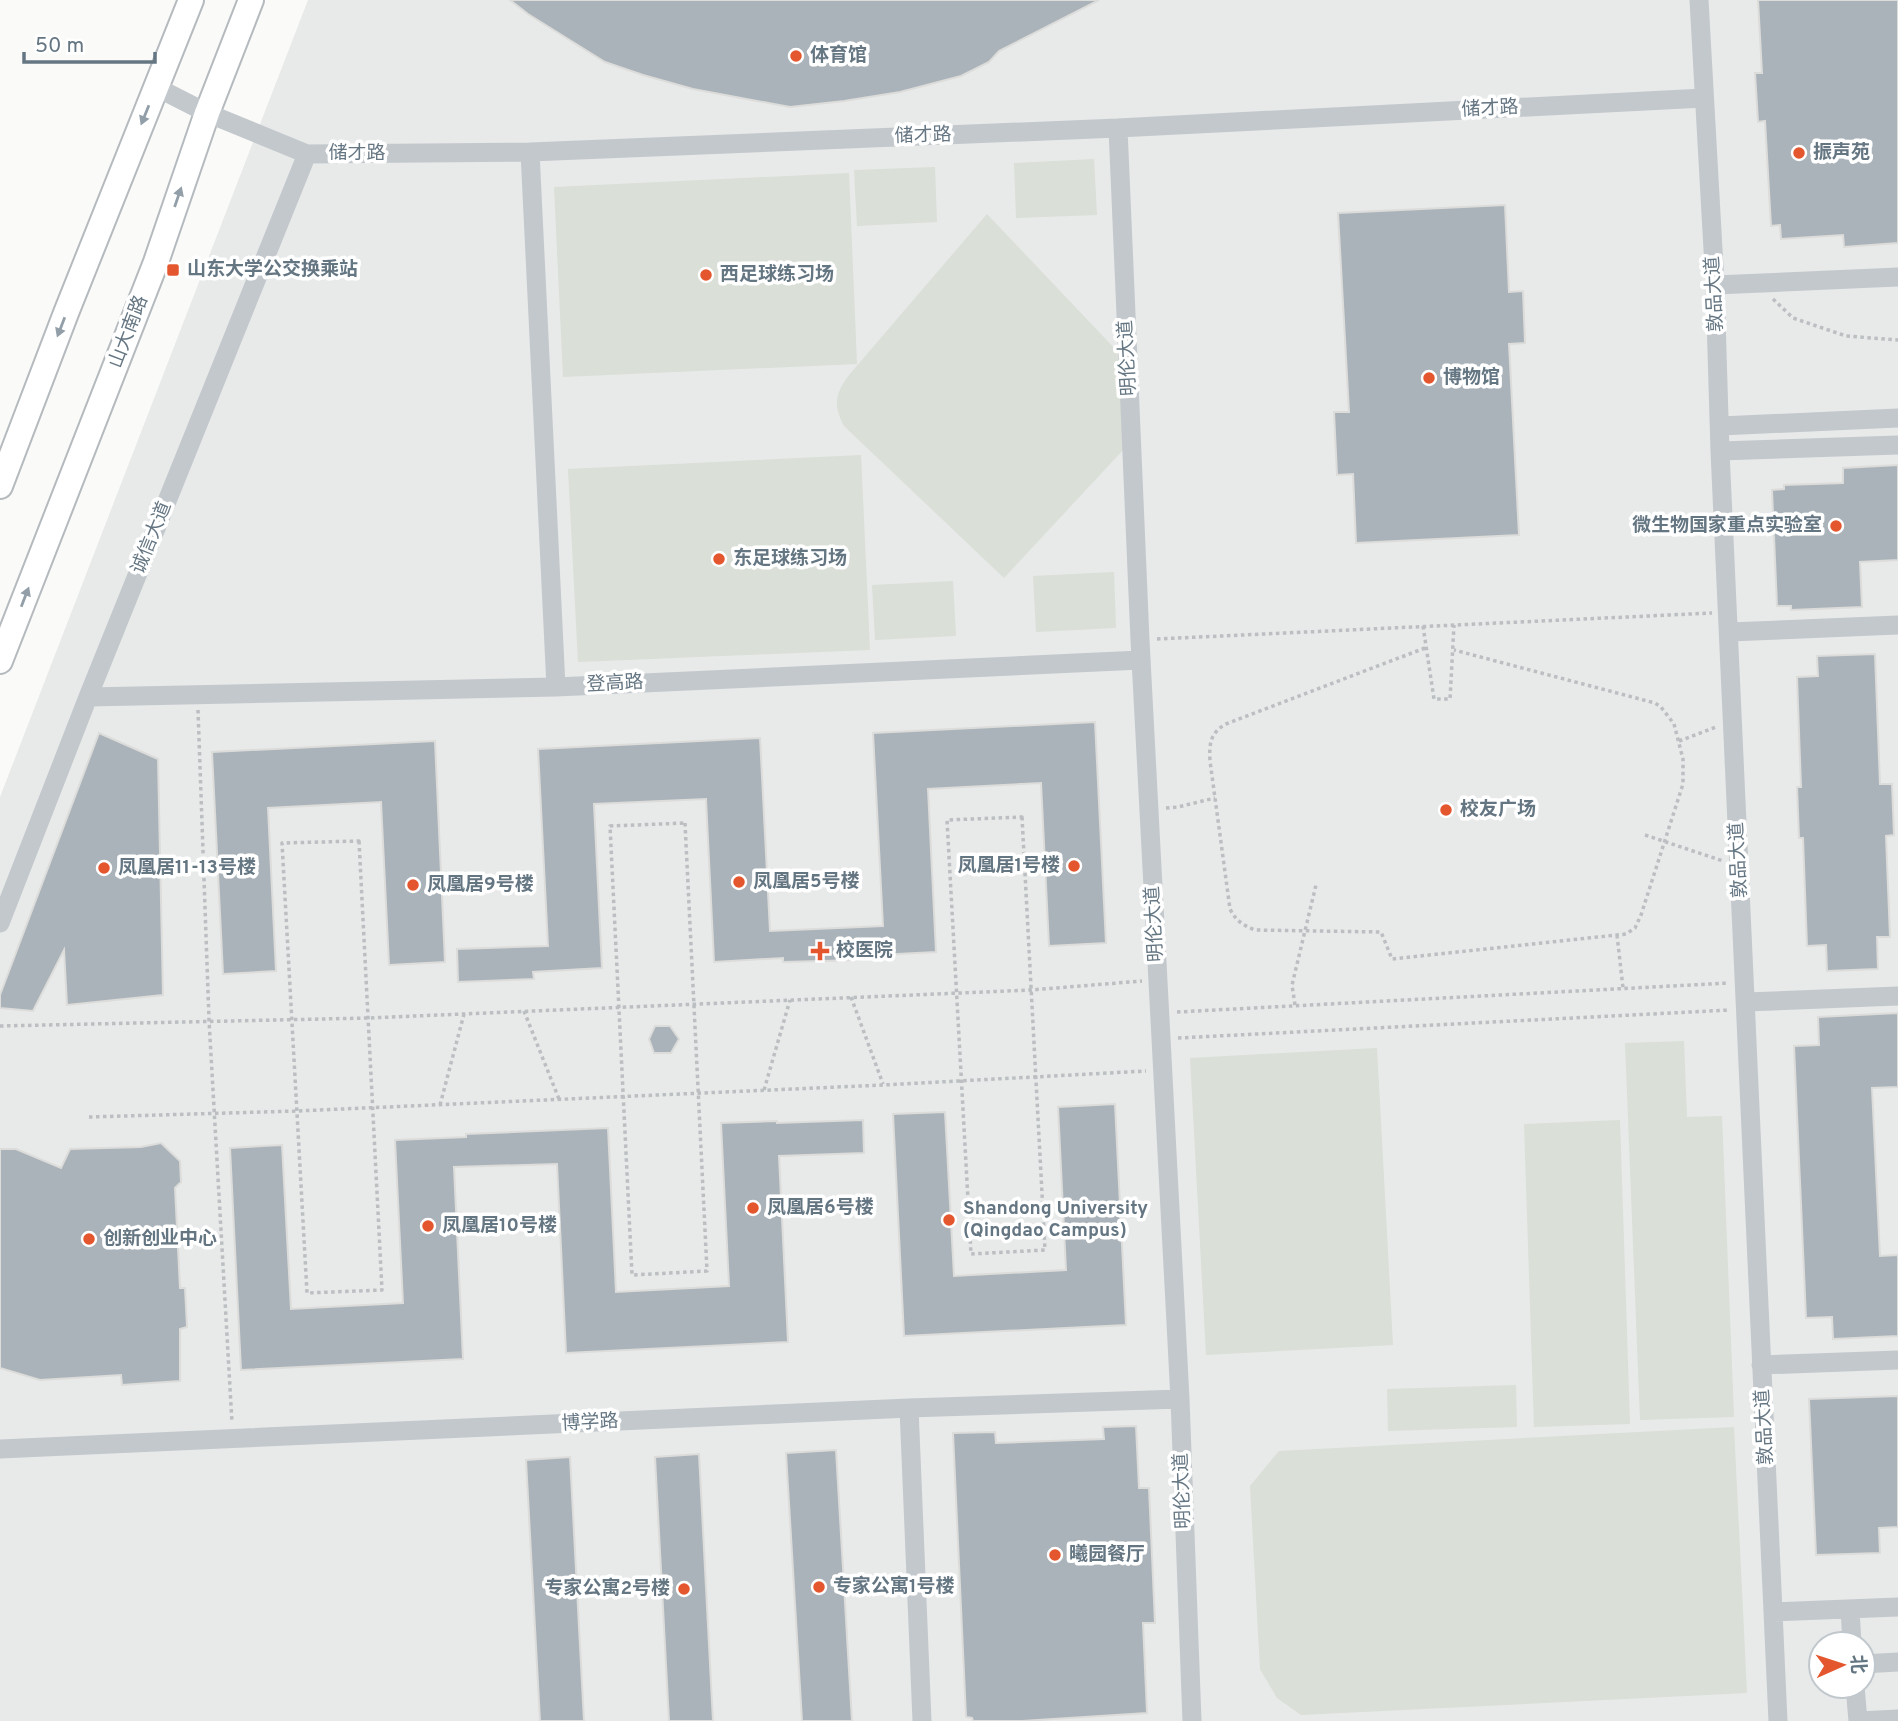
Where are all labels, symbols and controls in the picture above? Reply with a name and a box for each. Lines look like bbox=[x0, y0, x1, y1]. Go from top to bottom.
scale bar bbox=[24, 21, 156, 65]
text: 50 m bbox=[35, 33, 84, 60]
place label: 体育馆 bbox=[810, 44, 867, 68]
marker: 体育馆 bbox=[788, 48, 804, 64]
street label: 储才路 bbox=[1461, 96, 1519, 122]
one-way arrow bbox=[139, 105, 150, 126]
street label: 储才路 bbox=[894, 123, 952, 149]
place label: 振声苑 bbox=[1813, 141, 1870, 165]
street label: 储才路 bbox=[328, 142, 386, 166]
marker: 振声苑 bbox=[1791, 145, 1807, 161]
one-way arrow bbox=[173, 186, 184, 207]
street label: 敦品大道 bbox=[1701, 255, 1729, 333]
place label: 山东大学公交换乘站 bbox=[187, 258, 358, 282]
marker: 山东大学公交换乘站 bbox=[165, 262, 181, 278]
place label: 西足球练习场 bbox=[720, 263, 834, 287]
marker: 西足球练习场 bbox=[698, 267, 714, 283]
street label: 山大南路 bbox=[104, 292, 154, 372]
one-way arrow bbox=[55, 316, 66, 337]
street label: 明伦大道 bbox=[1114, 319, 1142, 397]
place label: 博物馆 bbox=[1443, 366, 1500, 390]
marker: 博物馆 bbox=[1421, 370, 1437, 386]
street label: 诚信大道 bbox=[127, 498, 177, 578]
place label: 微生物国家重点实验室 bbox=[1632, 514, 1822, 538]
marker: 微生物国家重点实验室 bbox=[1828, 518, 1844, 534]
place label: 东足球练习场 bbox=[733, 547, 847, 571]
marker: 东足球练习场 bbox=[711, 551, 727, 567]
one-way arrow bbox=[19, 587, 30, 608]
street label: 登高路 bbox=[586, 671, 644, 697]
place label: 校友广场 bbox=[1460, 798, 1536, 822]
marker: 校友广场 bbox=[1438, 802, 1454, 818]
street label: 敦品大道 bbox=[1725, 821, 1753, 899]
place label: 凤凰居1号楼 bbox=[957, 854, 1060, 878]
place label: 凤凰居11-13号楼 bbox=[118, 856, 256, 880]
marker: 凤凰居1号楼 bbox=[1066, 858, 1082, 874]
marker: 凤凰居11-13号楼 bbox=[96, 860, 112, 876]
place label: 凤凰居5号楼 bbox=[753, 870, 860, 894]
place label: 凤凰居9号楼 bbox=[427, 873, 534, 897]
marker: 凤凰居5号楼 bbox=[731, 874, 747, 890]
marker: 凤凰居9号楼 bbox=[405, 877, 421, 893]
street label: 明伦大道 bbox=[1141, 885, 1169, 963]
place label: 校医院 bbox=[836, 939, 893, 963]
marker: 校医院 bbox=[810, 941, 830, 961]
place label: 凤凰居6号楼 bbox=[767, 1196, 874, 1220]
place label: Shandong University (Qingdao Campus) bbox=[963, 1197, 1148, 1243]
marker: 凤凰居6号楼 bbox=[745, 1200, 761, 1216]
marker: Shandong University (Qingdao Campus) bbox=[941, 1212, 957, 1228]
place label: 凤凰居10号楼 bbox=[442, 1214, 557, 1238]
marker: 凤凰居10号楼 bbox=[420, 1218, 436, 1234]
place label: 创新创业中心 bbox=[103, 1227, 217, 1251]
marker: 创新创业中心 bbox=[81, 1231, 97, 1247]
street label: 敦品大道 bbox=[1751, 1388, 1779, 1466]
street label: 博学路 bbox=[561, 1410, 619, 1436]
street label: 明伦大道 bbox=[1170, 1453, 1196, 1529]
place label: 曦园餐厅 bbox=[1069, 1543, 1145, 1567]
marker: 曦园餐厅 bbox=[1047, 1547, 1063, 1563]
place label: 专家公寓1号楼 bbox=[833, 1575, 955, 1599]
place label: 专家公寓2号楼 bbox=[544, 1577, 670, 1601]
marker: 专家公寓1号楼 bbox=[811, 1579, 827, 1595]
marker: 专家公寓2号楼 bbox=[676, 1581, 692, 1597]
north arrow bbox=[1807, 1630, 1877, 1700]
text: 北 bbox=[1844, 1654, 1869, 1674]

